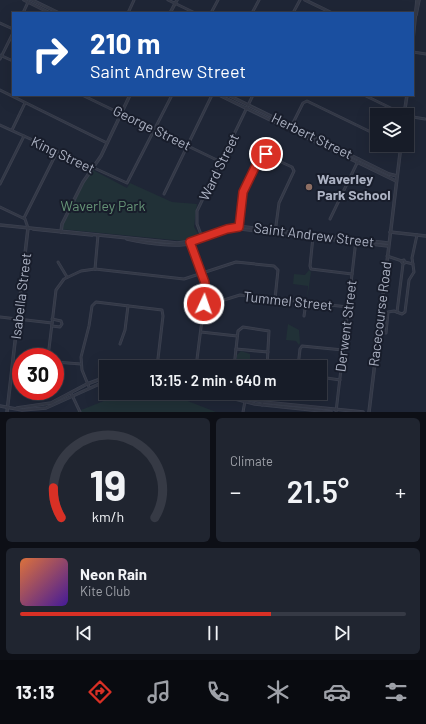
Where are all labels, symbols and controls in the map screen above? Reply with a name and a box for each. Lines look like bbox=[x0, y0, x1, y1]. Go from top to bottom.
text: 210 m bbox=[90, 26, 160, 60]
icon: right bbox=[24, 28, 76, 80]
text: Saint Andrew Street bbox=[90, 60, 246, 82]
street label: George Street bbox=[110, 101, 194, 154]
map controls bbox=[370, 108, 414, 152]
button: layers bbox=[370, 108, 414, 152]
street label: Herbert Street bbox=[269, 109, 356, 163]
street label: Ward Street bbox=[195, 130, 242, 203]
street label: King Street bbox=[29, 132, 98, 177]
pin bbox=[249, 137, 283, 171]
icon: arrive bbox=[255, 143, 277, 165]
place label: Waverley Park School bbox=[317, 170, 391, 203]
marker: Waverley Park School bbox=[304, 182, 314, 192]
park label: Waverley Park bbox=[61, 197, 145, 214]
street label: Saint Andrew Street bbox=[253, 219, 375, 250]
street label: Isabella Street bbox=[7, 252, 34, 340]
street label: Racecourse Road bbox=[365, 260, 394, 367]
street label: Derwent Street bbox=[331, 279, 360, 373]
position arrow bbox=[183, 283, 225, 325]
street label: Tummel Street bbox=[243, 287, 334, 314]
speed limit sign: 30 bbox=[12, 348, 64, 400]
text: 13:15 · 2 min · 640 m bbox=[150, 371, 276, 389]
text: Climate bbox=[230, 453, 273, 469]
text: 19 bbox=[90, 459, 126, 509]
text: 21.5° bbox=[287, 473, 349, 509]
text: − bbox=[230, 478, 241, 504]
text: + bbox=[395, 478, 406, 504]
text: km/h bbox=[92, 508, 124, 525]
text: Neon Rain bbox=[80, 565, 147, 583]
text: Kite Club bbox=[80, 583, 130, 599]
icon: previous bbox=[73, 622, 95, 644]
icon: pause bbox=[202, 622, 224, 644]
icon: next bbox=[331, 622, 353, 644]
icon: directions bbox=[86, 678, 114, 706]
icon: music bbox=[145, 678, 173, 706]
icon: phone bbox=[204, 678, 232, 706]
icon: climate bbox=[264, 678, 292, 706]
icon: car bbox=[323, 678, 351, 706]
icon: filters bbox=[382, 678, 410, 706]
text: 13:13 bbox=[16, 681, 54, 703]

